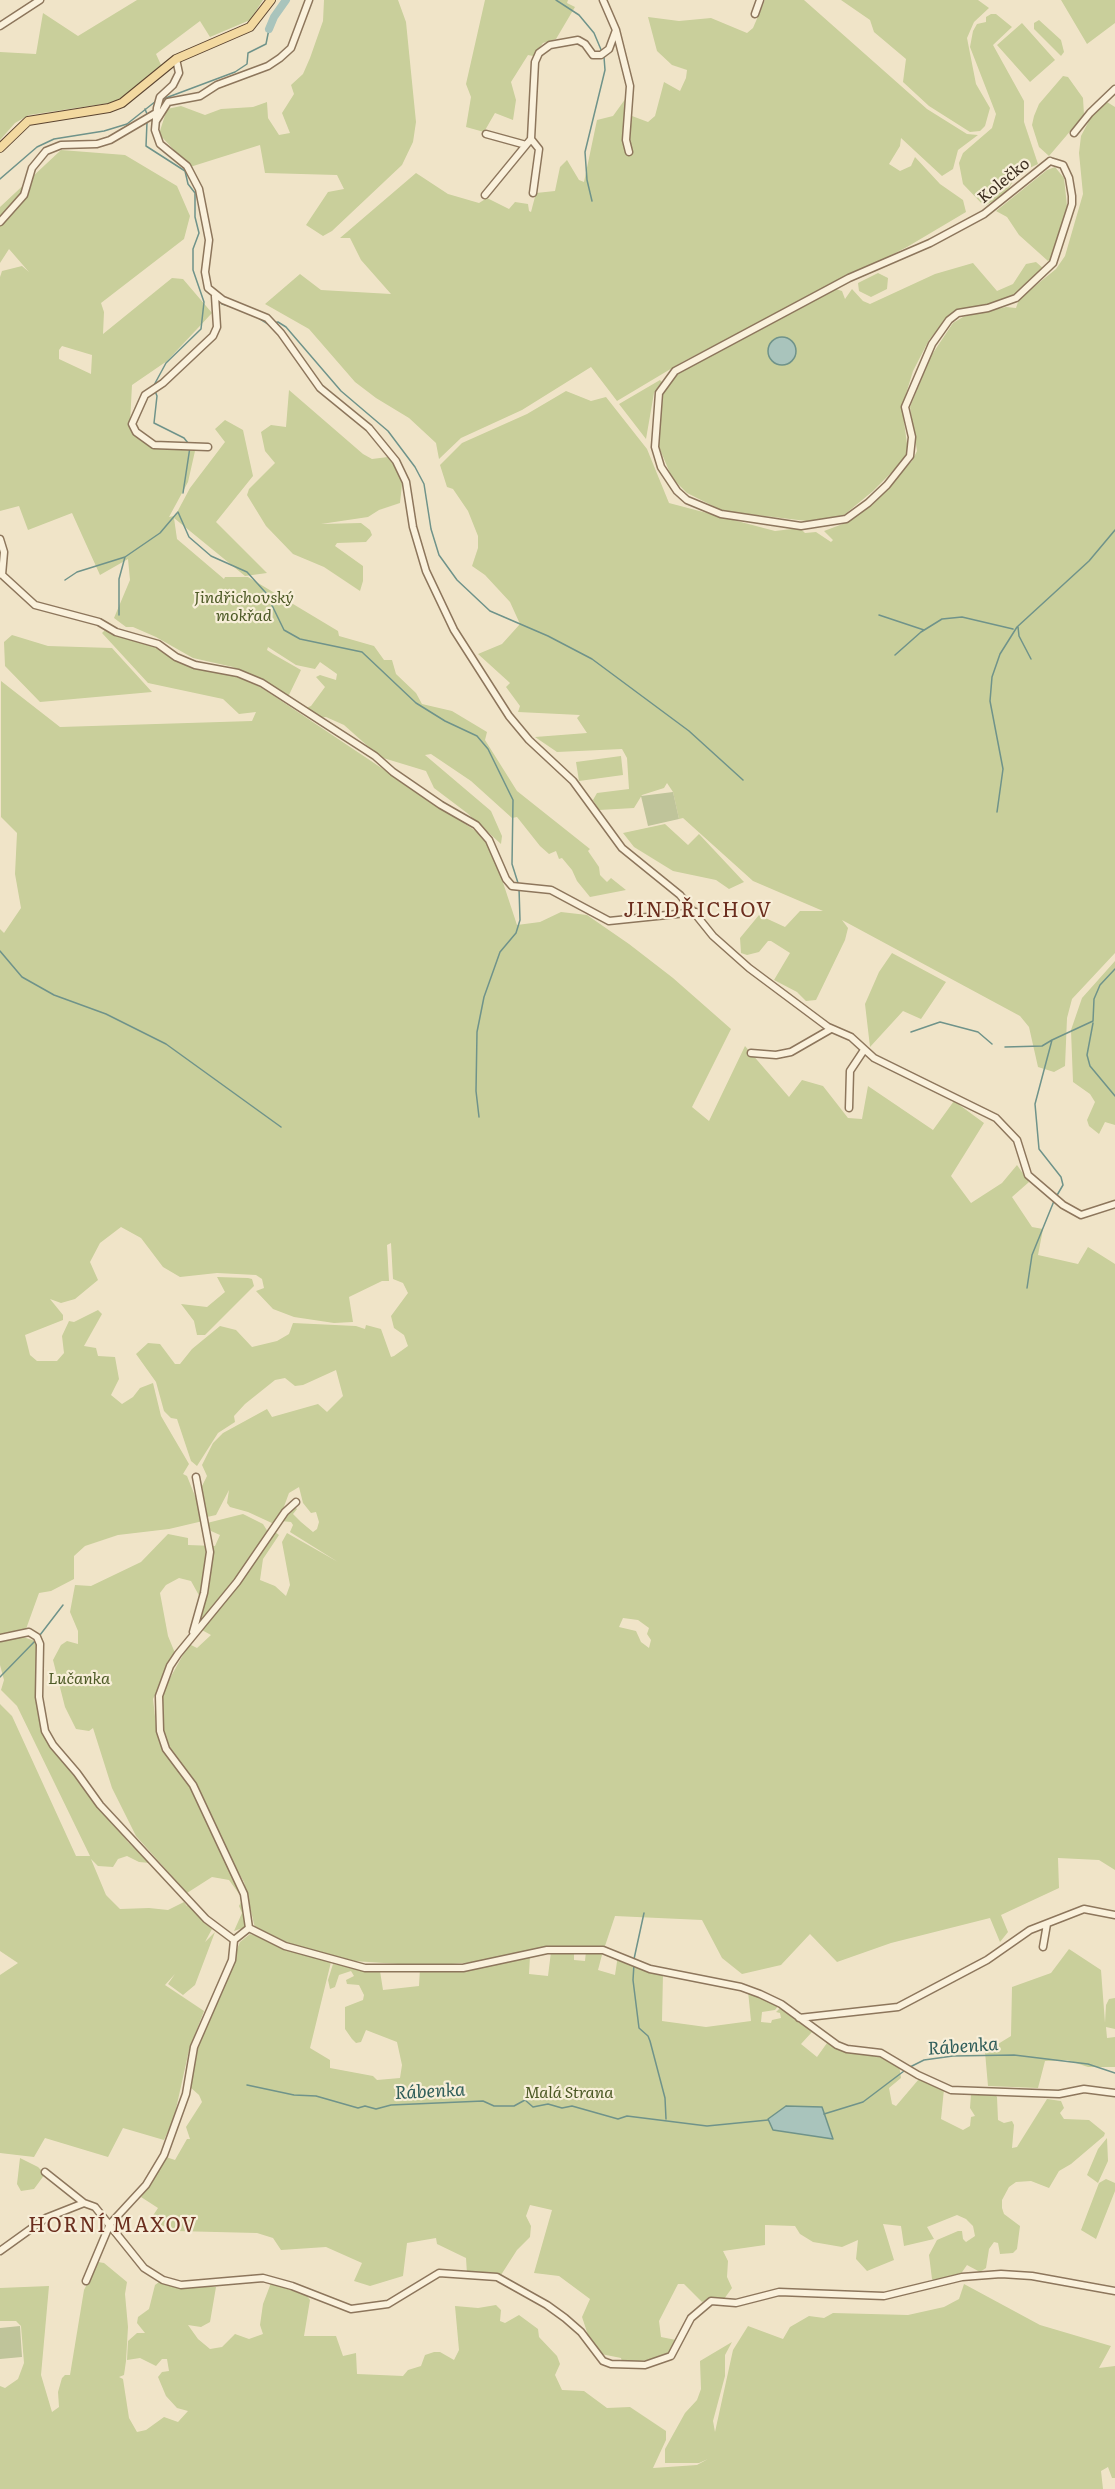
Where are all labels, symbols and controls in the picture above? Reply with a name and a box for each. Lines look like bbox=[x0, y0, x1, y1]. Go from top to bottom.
street label: Kolečko bbox=[974, 154, 1034, 208]
park label: Jindřichovský mokřad bbox=[194, 588, 294, 626]
district label: JINDŘICHOV bbox=[623, 899, 773, 923]
park label: Lučanka bbox=[48, 1669, 110, 1689]
water label: Rábenka bbox=[927, 2034, 999, 2060]
water label: Rábenka bbox=[394, 2079, 466, 2105]
park label: Malá Strana bbox=[525, 2083, 613, 2103]
district label: HORNÍ MAXOV bbox=[28, 2214, 198, 2238]

